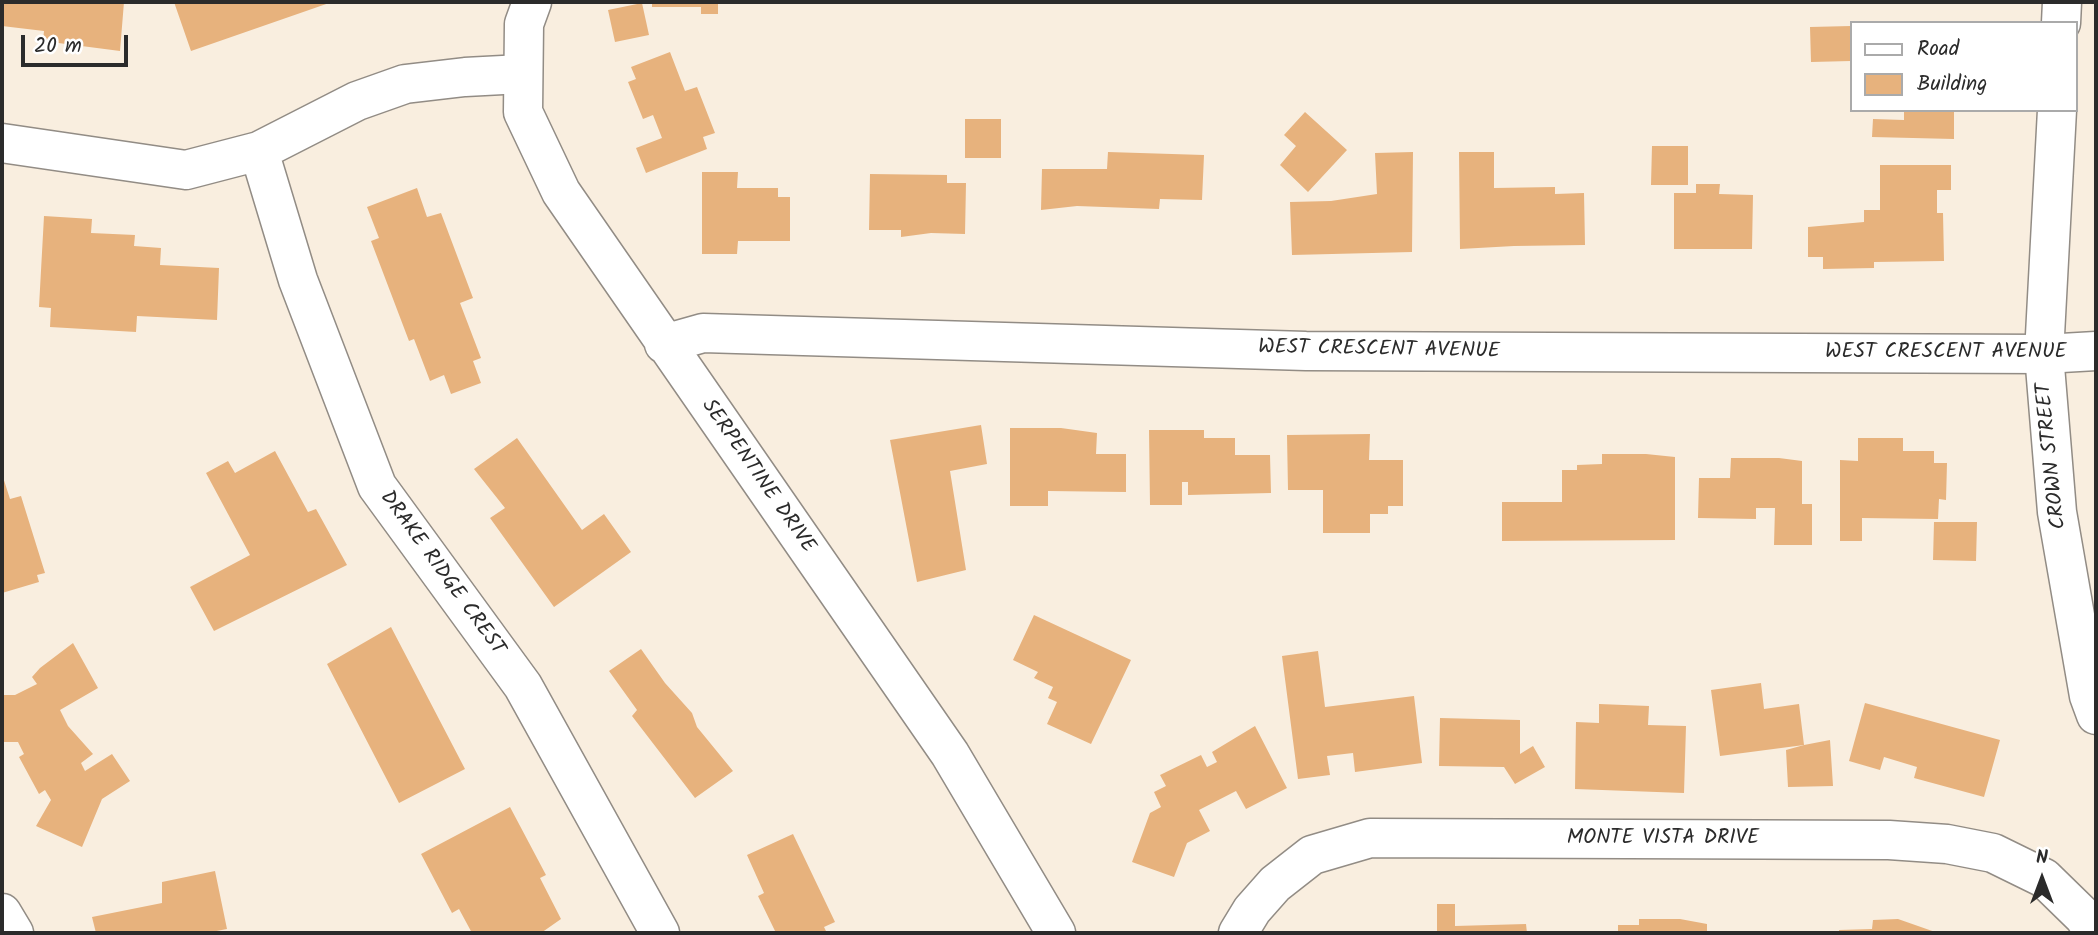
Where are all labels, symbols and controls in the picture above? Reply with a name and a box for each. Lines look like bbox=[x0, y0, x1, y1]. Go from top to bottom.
scale bar bbox=[24, 21, 131, 65]
legend bbox=[1850, 21, 2077, 112]
text: 20 m bbox=[34, 30, 82, 63]
text: Road bbox=[1917, 33, 1959, 66]
text: Building bbox=[1917, 68, 1987, 101]
street label: WEST CRESCENT AVENUE bbox=[1258, 336, 1500, 366]
street label: WEST CRESCENT AVENUE bbox=[1825, 340, 2067, 366]
street label: CROWN STREET bbox=[2033, 381, 2073, 531]
street label: SERPENTINE DRIVE bbox=[694, 395, 820, 559]
street label: DRAKE RIDGE CREST bbox=[373, 487, 509, 661]
street label: MONTE VISTA DRIVE bbox=[1567, 826, 1759, 852]
text: N bbox=[2036, 843, 2048, 873]
north arrow bbox=[2007, 844, 2077, 914]

